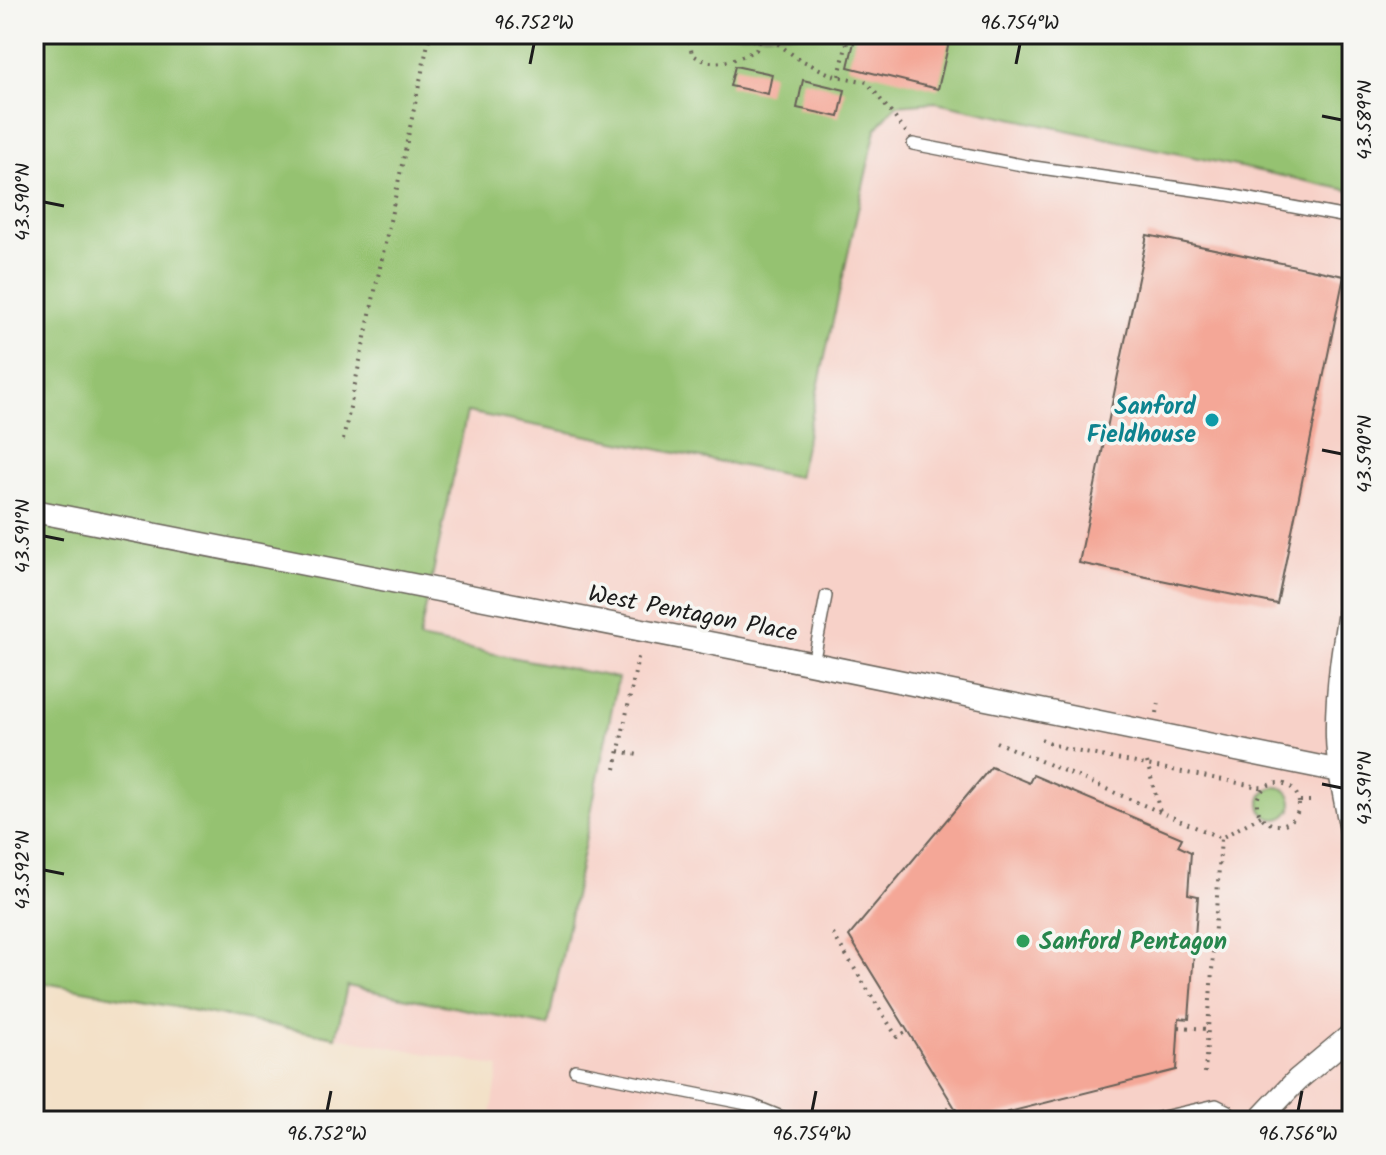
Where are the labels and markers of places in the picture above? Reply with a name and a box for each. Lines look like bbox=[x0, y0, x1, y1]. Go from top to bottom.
place label: Sanford Fieldhouse bbox=[1087, 388, 1197, 455]
marker: Sanford Fieldhouse bbox=[1203, 411, 1221, 429]
place label: Sanford Pentagon bbox=[1039, 923, 1227, 962]
marker: Sanford Pentagon bbox=[1014, 932, 1032, 950]

